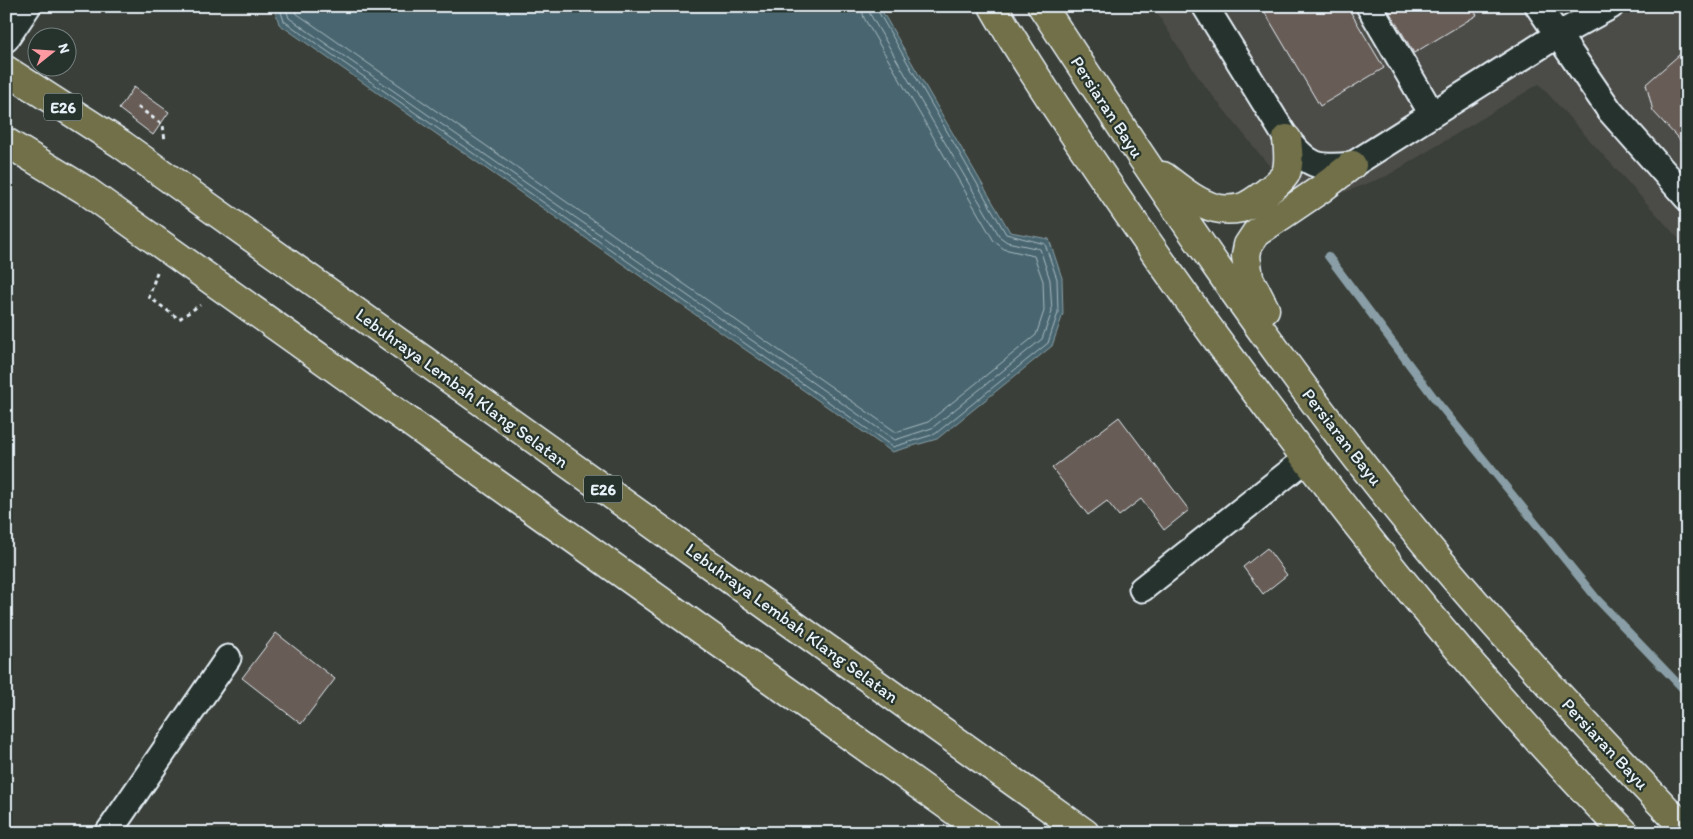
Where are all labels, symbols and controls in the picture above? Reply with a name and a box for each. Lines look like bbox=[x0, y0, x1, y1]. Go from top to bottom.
north arrow bbox=[28, 28, 78, 78]
text: N bbox=[54, 41, 73, 55]
street label: Persiaran Bayu bbox=[1066, 52, 1148, 162]
road number: E26 bbox=[44, 94, 82, 120]
street label: Lebuhraya Lembah Klang Selatan bbox=[351, 303, 573, 473]
street label: Persiaran Bayu bbox=[1297, 384, 1387, 490]
road number: E26 bbox=[584, 476, 622, 502]
street label: Lebuhraya Lembah Klang Selatan bbox=[681, 538, 903, 708]
street label: Persiaran Bayu bbox=[1557, 694, 1653, 794]

